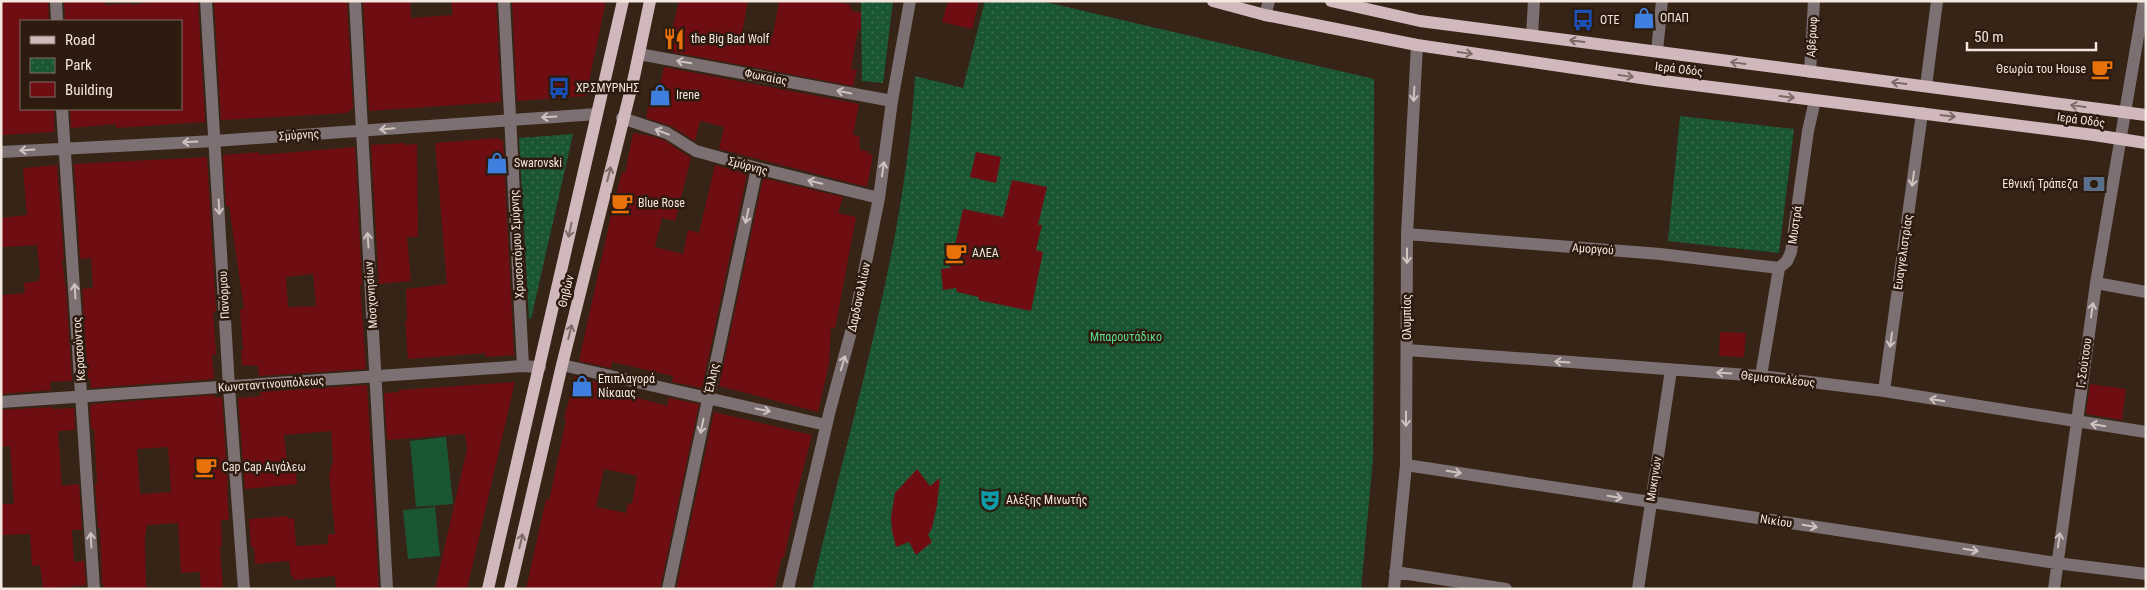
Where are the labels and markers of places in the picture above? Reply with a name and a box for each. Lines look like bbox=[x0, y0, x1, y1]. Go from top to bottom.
shop icon: ΟΠΑΠ bbox=[1631, 5, 1657, 31]
bus stop icon: ΟΤΕ bbox=[1570, 7, 1596, 33]
place label: ΟΠΑΠ bbox=[1660, 11, 1689, 25]
place label: ΟΤΕ bbox=[1600, 13, 1619, 27]
restaurant icon: the Big Bad Wolf bbox=[661, 26, 687, 52]
place label: the Big Bad Wolf bbox=[691, 32, 769, 46]
cafe icon: Θεωρία του House bbox=[2089, 56, 2115, 82]
place label: Θεωρία του House bbox=[1996, 62, 2086, 76]
bus stop icon: ΧΡ.ΣΜΥΡΝΗΣ bbox=[546, 75, 572, 101]
place label: ΧΡ.ΣΜΥΡΝΗΣ bbox=[576, 81, 639, 95]
shop icon: Irene bbox=[647, 82, 673, 108]
place label: Irene bbox=[676, 88, 700, 102]
shop icon: Swarovski bbox=[484, 150, 510, 176]
place label: Swarovski bbox=[514, 156, 562, 170]
bank icon: Εθνική Τράπεζα bbox=[2081, 171, 2107, 197]
place label: Εθνική Τράπεζα bbox=[2002, 177, 2078, 191]
cafe icon: Blue Rose bbox=[609, 190, 635, 216]
place label: Blue Rose bbox=[638, 196, 685, 210]
cafe icon: ΑΛΕΑ bbox=[943, 240, 969, 266]
place label: ΑΛΕΑ bbox=[972, 246, 999, 260]
place label: Επιπλαγορά Νίκαιας bbox=[598, 372, 655, 400]
shop icon: Επιπλαγορά Νίκαιας bbox=[569, 373, 595, 399]
cafe icon: Cap Cap Αιγάλεω bbox=[193, 454, 219, 480]
place label: Cap Cap Αιγάλεω bbox=[222, 460, 306, 474]
theatre icon: Αλέξης Μινωτής bbox=[977, 487, 1003, 513]
place label: Αλέξης Μινωτής bbox=[1006, 493, 1088, 508]

